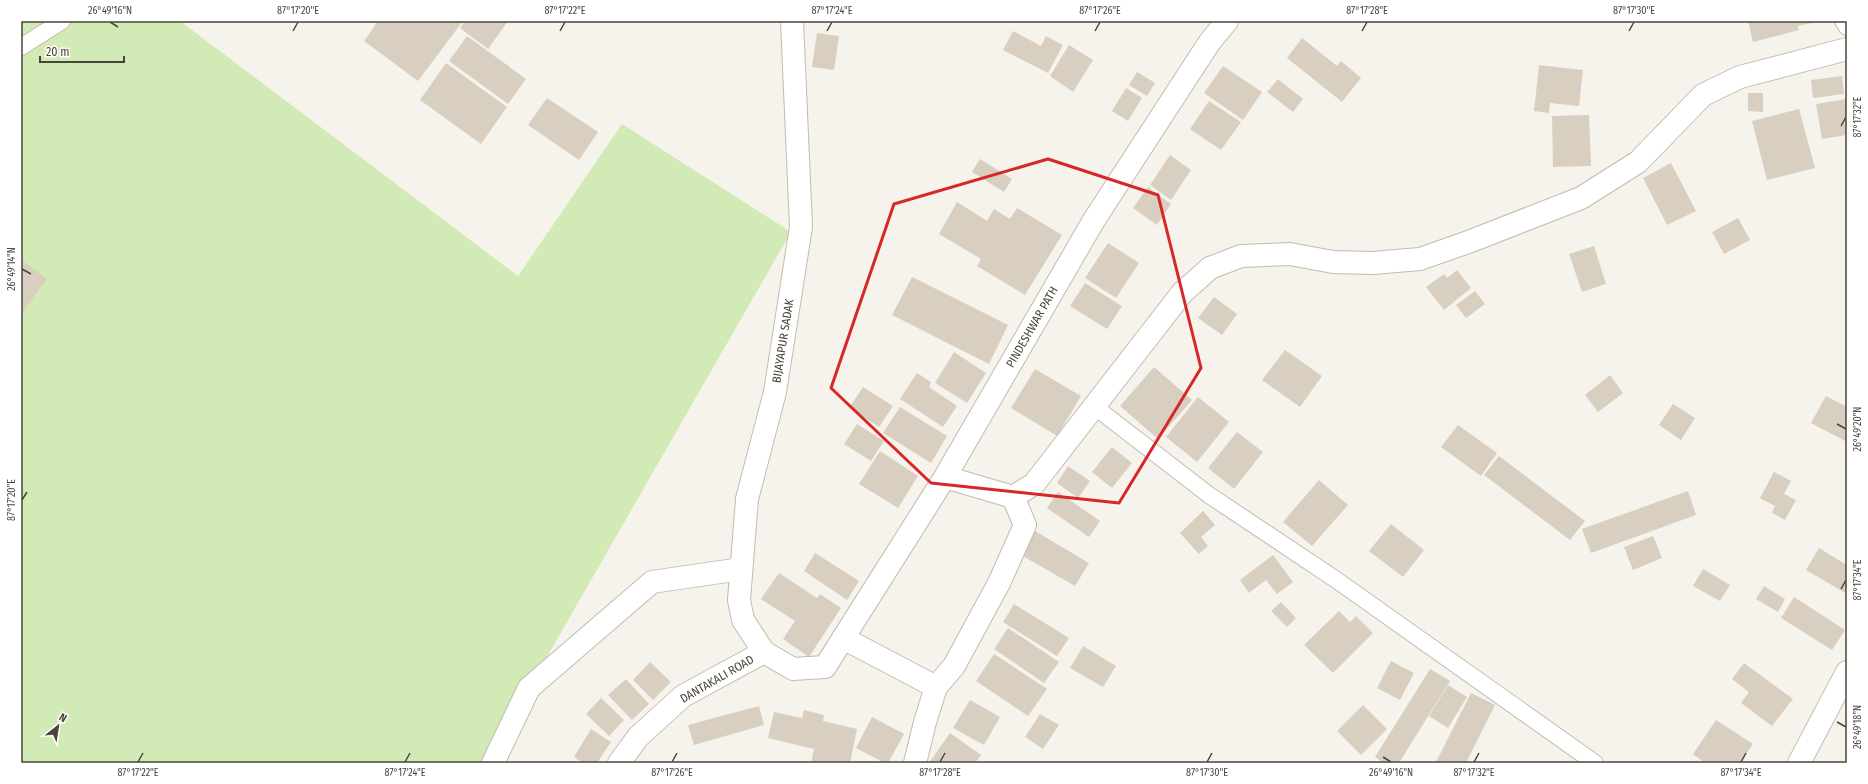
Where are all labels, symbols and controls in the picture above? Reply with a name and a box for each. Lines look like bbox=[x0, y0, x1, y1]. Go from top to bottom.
text: 26°49'16"N bbox=[88, 5, 132, 17]
text: 87°17'20"E bbox=[277, 5, 319, 17]
text: 87°17'22"E bbox=[544, 5, 586, 17]
text: 87°17'24"E bbox=[812, 5, 853, 17]
text: 87°17'26"E bbox=[1079, 5, 1121, 17]
text: 87°17'28"E bbox=[1346, 5, 1388, 17]
text: 87°17'30"E bbox=[1613, 5, 1655, 17]
scale bar bbox=[40, 38, 124, 64]
text: 20 m bbox=[46, 45, 70, 59]
text: 87°17'32"E bbox=[1852, 96, 1864, 138]
text: 26°49'14"N bbox=[6, 247, 18, 291]
street label: PINDESHWAR PATH bbox=[1003, 284, 1061, 370]
street label: BIJAYAPUR SADAK bbox=[769, 297, 797, 384]
text: 26°49'20"N bbox=[1852, 407, 1864, 451]
text: 87°17'20"E bbox=[6, 479, 18, 521]
text: 87°17'34"E bbox=[1852, 559, 1864, 601]
street label: DANTAKALI ROAD bbox=[678, 652, 756, 706]
text: 26°49'18"N bbox=[1852, 705, 1864, 749]
north arrow bbox=[38, 706, 78, 746]
text: N bbox=[57, 710, 69, 725]
text: 87°17'22"E bbox=[117, 767, 159, 779]
text: 87°17'24"E bbox=[385, 767, 426, 779]
text: 87°17'26"E bbox=[651, 767, 693, 779]
text: 87°17'28"E bbox=[919, 767, 961, 779]
text: 87°17'30"E bbox=[1186, 767, 1228, 779]
text: 26°49'16"N bbox=[1369, 767, 1413, 779]
text: 87°17'32"E bbox=[1453, 767, 1495, 779]
text: 87°17'34"E bbox=[1720, 767, 1762, 779]

